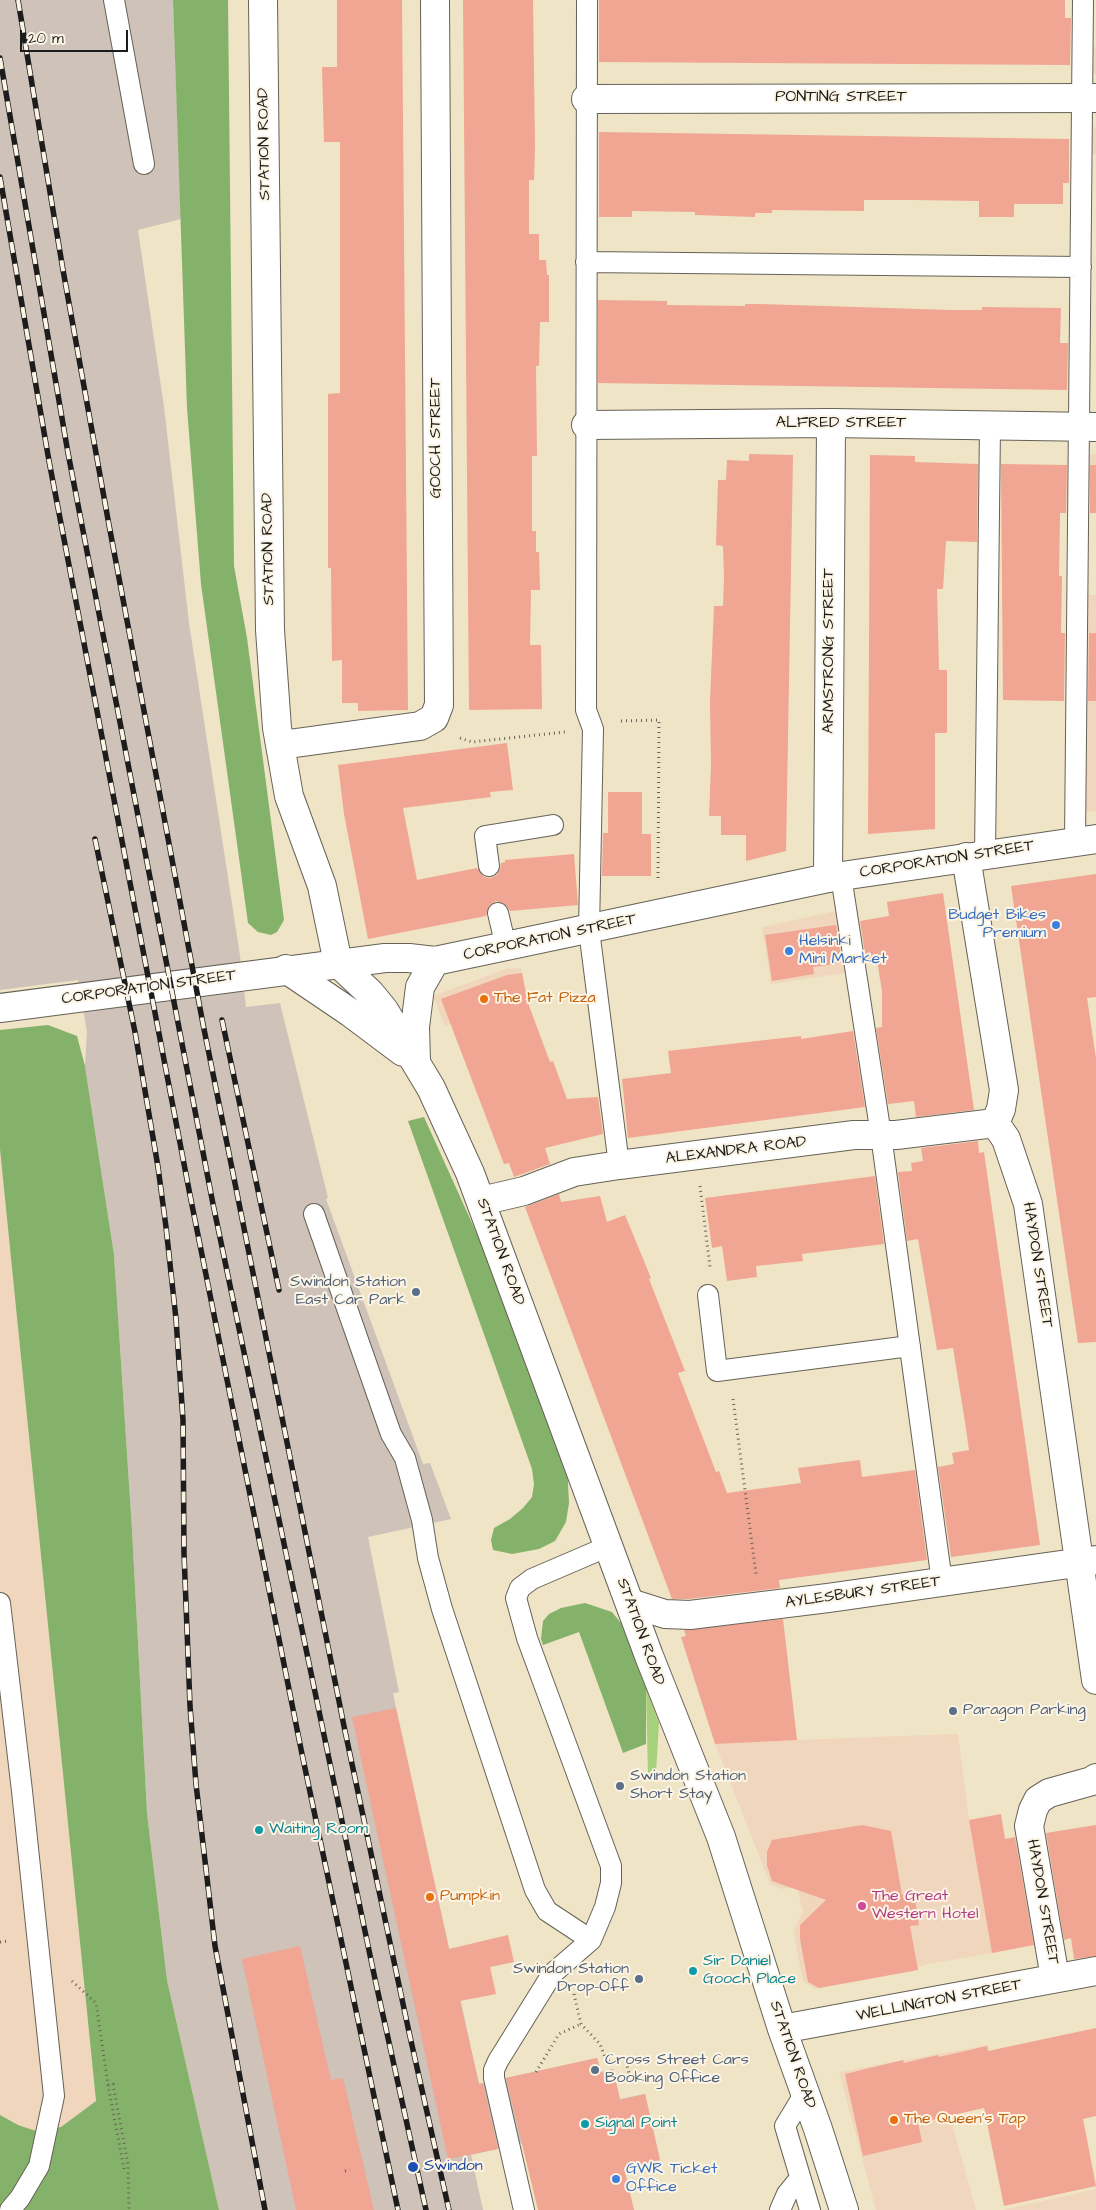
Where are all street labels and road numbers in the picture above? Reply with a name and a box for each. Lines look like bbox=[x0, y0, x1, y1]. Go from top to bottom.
street label: STATION ROAD bbox=[254, 87, 276, 201]
street label: PONTING STREET bbox=[775, 88, 907, 108]
street label: GOOCH STREET bbox=[427, 378, 447, 498]
street label: ALFRED STREET bbox=[776, 414, 906, 434]
street label: STATION ROAD bbox=[258, 492, 280, 606]
street label: ARMSTRONG STREET bbox=[820, 568, 840, 734]
street label: CORPORATION STREET bbox=[859, 837, 1035, 883]
street label: CORPORATION STREET bbox=[462, 910, 638, 966]
street label: CORPORATION STREET bbox=[60, 966, 238, 1010]
street label: ALEXANDRA ROAD bbox=[664, 1133, 808, 1169]
street label: STATION ROAD bbox=[472, 1196, 528, 1308]
street label: HAYDON STREET bbox=[1018, 1201, 1056, 1329]
street label: AYLESBURY STREET bbox=[784, 1573, 942, 1613]
street label: STATION ROAD bbox=[612, 1576, 668, 1688]
street label: HAYDON STREET bbox=[1022, 1838, 1062, 1966]
street label: WELLINGTON STREET bbox=[855, 1976, 1023, 2026]
street label: STATION ROAD bbox=[765, 1999, 819, 2111]

